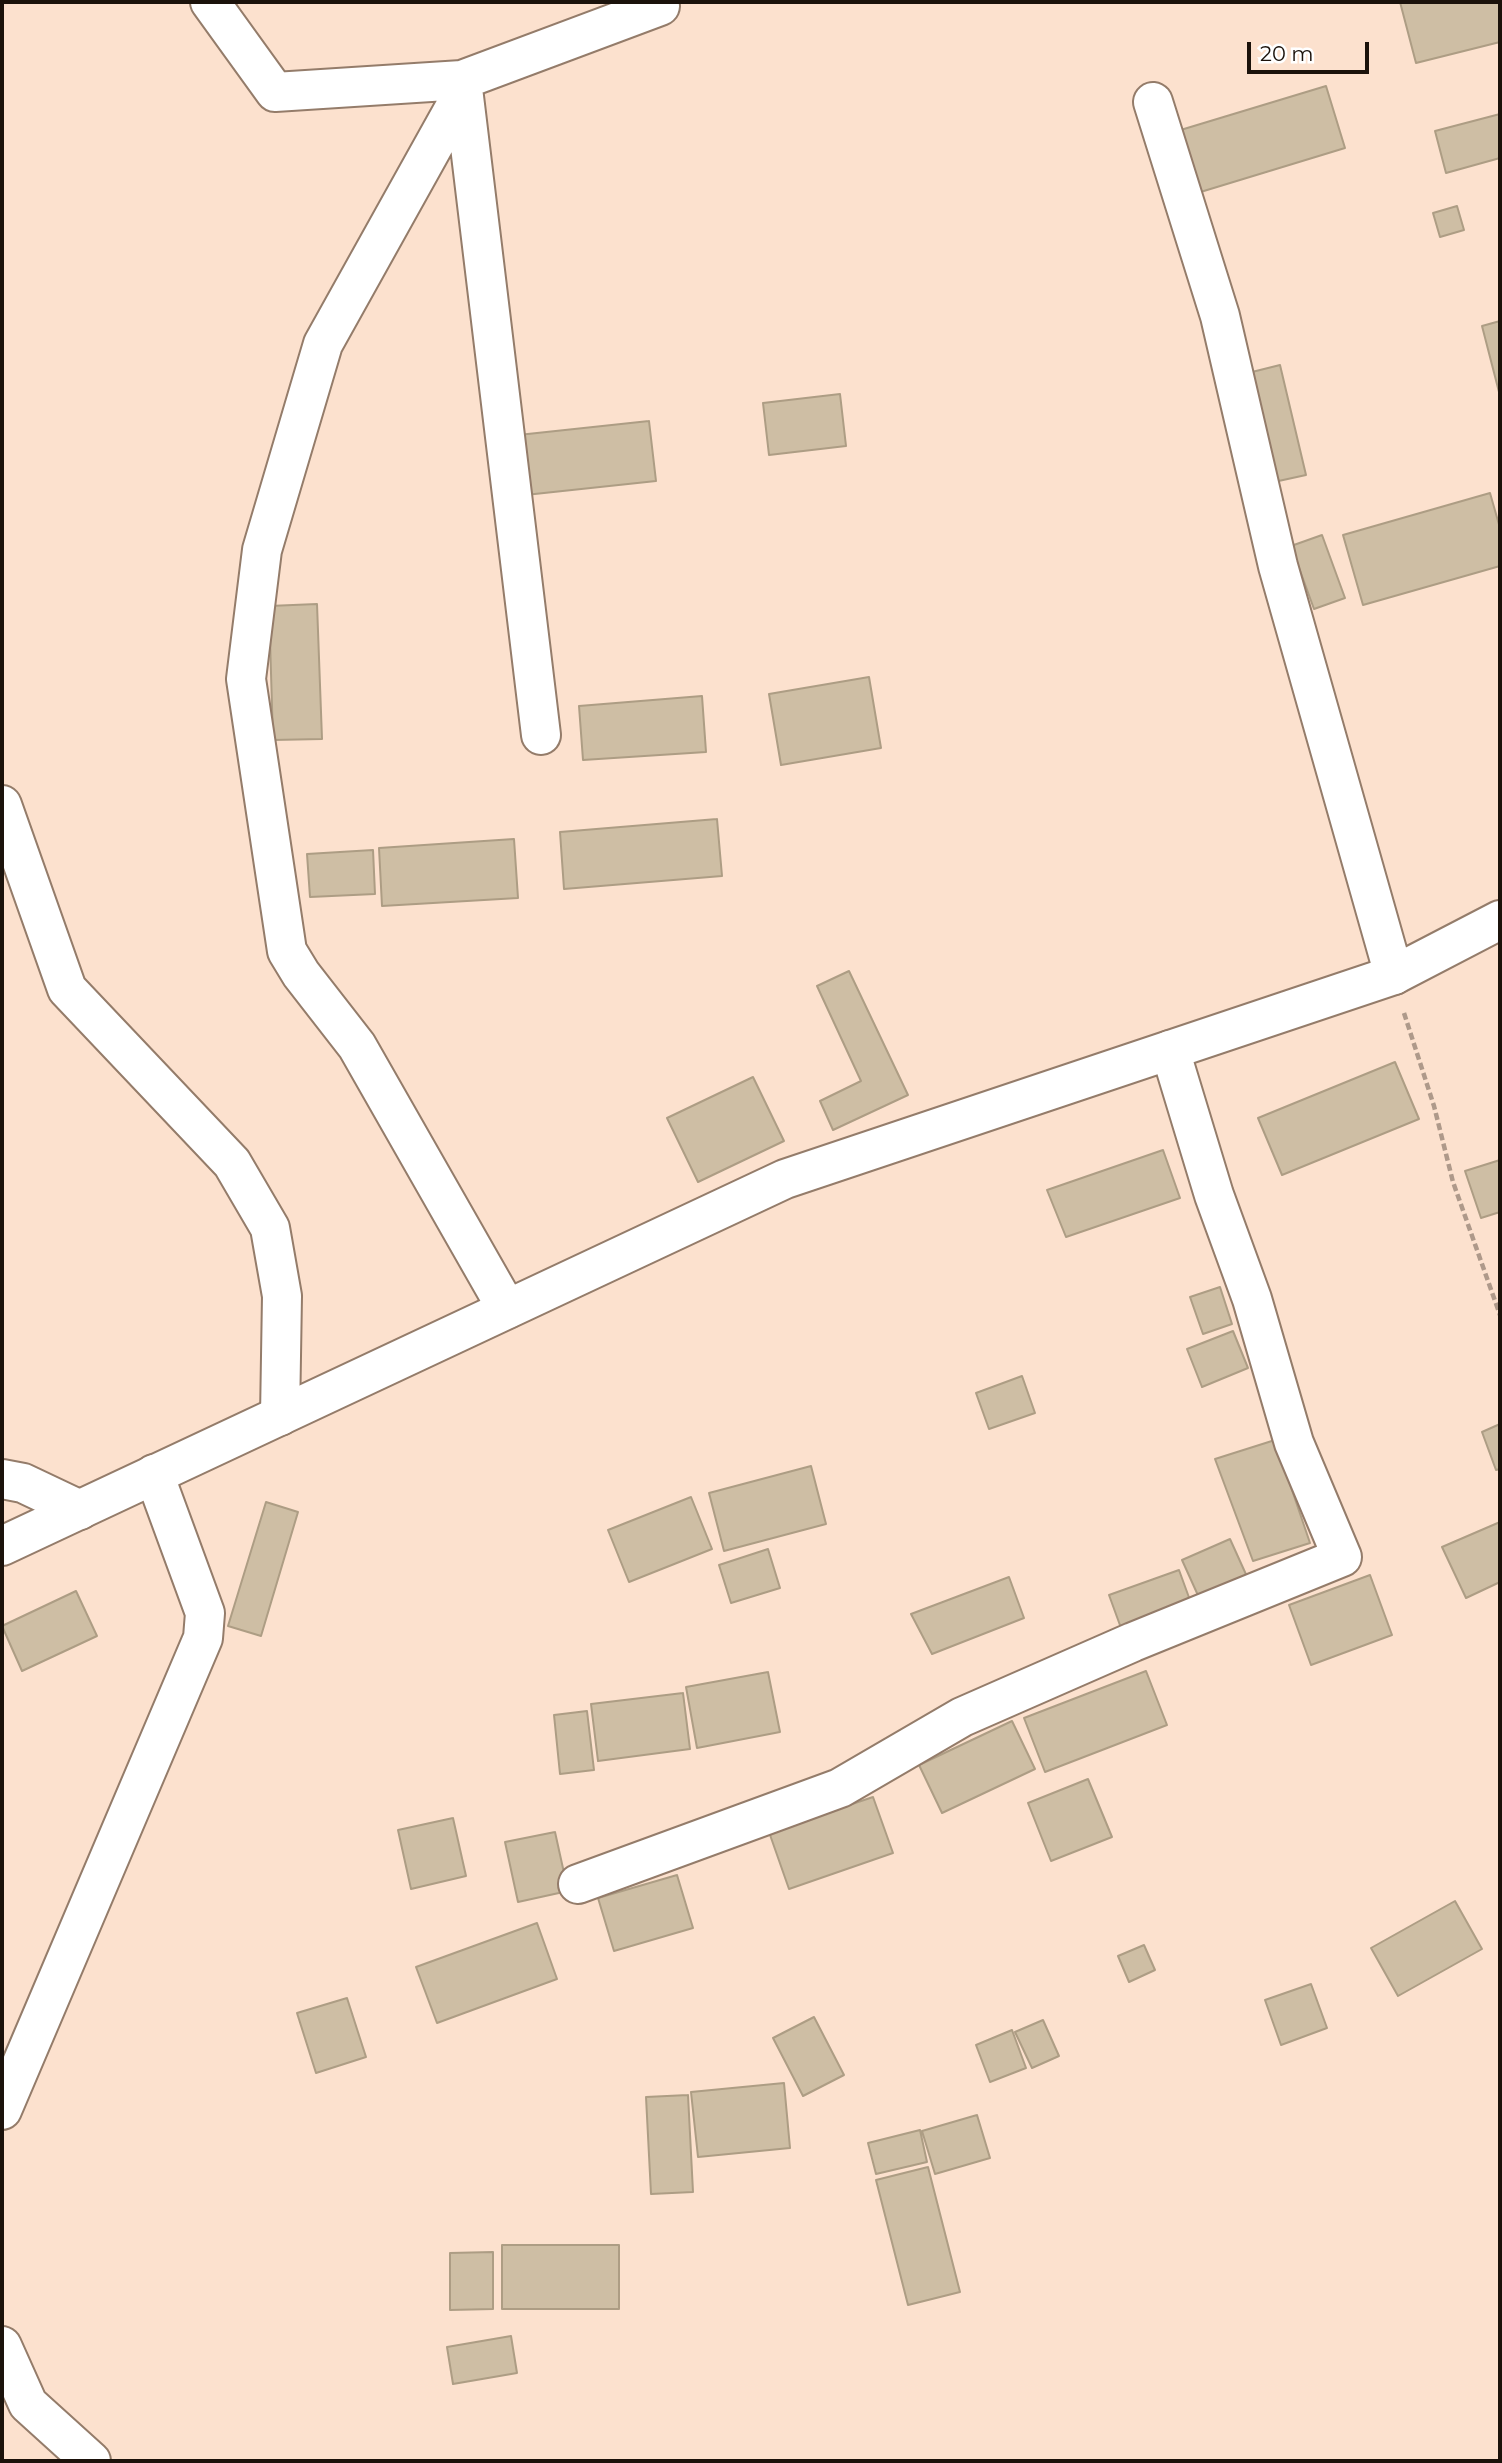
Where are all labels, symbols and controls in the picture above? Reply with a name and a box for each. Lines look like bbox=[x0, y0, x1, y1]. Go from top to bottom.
scale bar bbox=[1250, 28, 1372, 72]
text: 20 m bbox=[1260, 41, 1314, 66]

